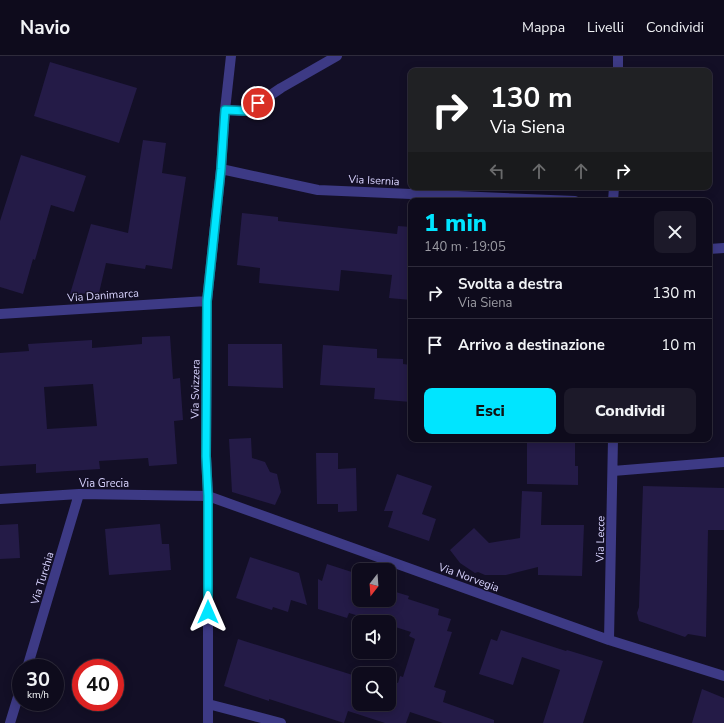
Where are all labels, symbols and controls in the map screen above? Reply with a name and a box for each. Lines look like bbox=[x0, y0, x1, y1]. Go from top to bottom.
text: Navio bbox=[20, 15, 70, 41]
text: Mappa bbox=[522, 18, 565, 37]
text: Livelli bbox=[587, 18, 624, 37]
text: Condividi bbox=[646, 18, 704, 37]
text: 130 m bbox=[490, 79, 573, 117]
icon: right bbox=[424, 84, 476, 136]
pin bbox=[241, 86, 275, 120]
icon: arrive bbox=[247, 92, 269, 114]
text: Via Siena bbox=[490, 115, 565, 139]
icon: left bbox=[486, 160, 508, 182]
icon: ahead bbox=[528, 160, 550, 182]
icon: ahead bbox=[570, 160, 592, 182]
icon: right bbox=[612, 160, 634, 182]
street label: Via Isernia bbox=[347, 172, 400, 189]
text: 1 min bbox=[424, 207, 487, 239]
button: close bbox=[654, 211, 696, 253]
text: 140 m · 19:05 bbox=[424, 238, 506, 256]
text: Svolta a destra bbox=[458, 274, 563, 294]
icon: right bbox=[424, 282, 446, 304]
text: 130 m bbox=[652, 283, 696, 303]
street label: Via Danimarca bbox=[66, 286, 139, 306]
text: Via Siena bbox=[458, 294, 512, 312]
icon: arrive bbox=[424, 334, 446, 356]
text: Arrivo a destinazione bbox=[458, 335, 605, 355]
text: 10 m bbox=[661, 335, 696, 355]
street label: Via Svizzera bbox=[187, 359, 204, 420]
button: Esci bbox=[424, 388, 556, 434]
button: Condividi bbox=[564, 388, 696, 434]
street label: Via Grecia bbox=[78, 476, 129, 491]
street label: Via Lecce bbox=[593, 516, 608, 563]
street label: Via Turchia bbox=[27, 550, 58, 607]
street label: Via Norvegia bbox=[435, 559, 501, 595]
north arrow bbox=[352, 563, 396, 607]
map controls bbox=[352, 563, 396, 711]
position arrow bbox=[187, 591, 229, 633]
button: sound bbox=[352, 615, 396, 659]
speed limit sign: 40 bbox=[72, 659, 124, 711]
text: 30 bbox=[26, 666, 50, 693]
button: search bbox=[352, 667, 396, 711]
text: km/h bbox=[27, 688, 49, 702]

